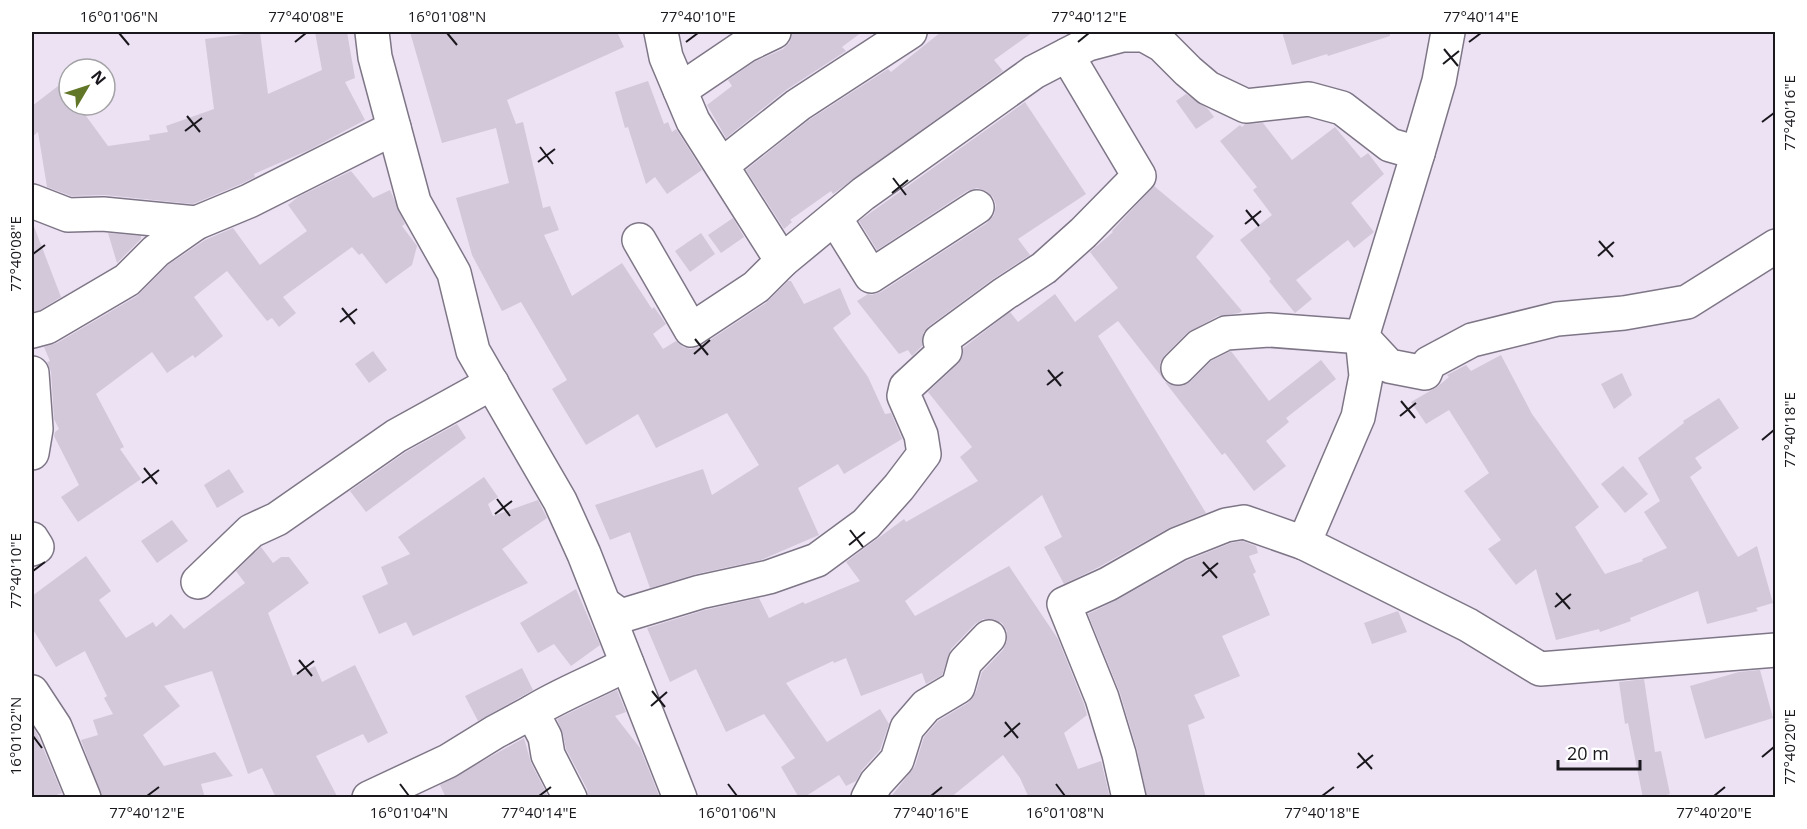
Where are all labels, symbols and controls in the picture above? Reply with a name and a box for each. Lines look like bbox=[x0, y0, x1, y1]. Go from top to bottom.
text: 16°01'06"N bbox=[80, 6, 158, 26]
text: 77°40'08"E bbox=[268, 6, 344, 26]
text: 16°01'08"N bbox=[408, 6, 486, 26]
text: 77°40'10"E bbox=[660, 6, 736, 26]
text: 77°40'12"E bbox=[1051, 6, 1127, 26]
text: 77°40'14"E bbox=[1443, 6, 1519, 26]
north arrow bbox=[57, 57, 117, 117]
text: N bbox=[86, 66, 111, 90]
text: 77°40'16"E bbox=[1779, 75, 1799, 151]
text: 77°40'08"E bbox=[5, 216, 25, 292]
text: 77°40'18"E bbox=[1779, 392, 1799, 468]
text: 77°40'10"E bbox=[5, 533, 25, 609]
text: 16°01'02"N bbox=[5, 697, 25, 775]
text: 77°40'20"E bbox=[1779, 709, 1799, 785]
scale bar bbox=[1558, 733, 1640, 771]
text: 20 m bbox=[1567, 741, 1609, 765]
text: 77°40'12"E bbox=[109, 802, 185, 822]
text: 16°01'04"N bbox=[370, 802, 448, 822]
text: 77°40'14"E bbox=[501, 802, 577, 822]
text: 16°01'06"N bbox=[698, 802, 776, 822]
text: 77°40'16"E bbox=[893, 802, 969, 822]
text: 16°01'08"N bbox=[1026, 802, 1104, 822]
text: 77°40'18"E bbox=[1284, 802, 1360, 822]
text: 77°40'20"E bbox=[1676, 802, 1752, 822]

